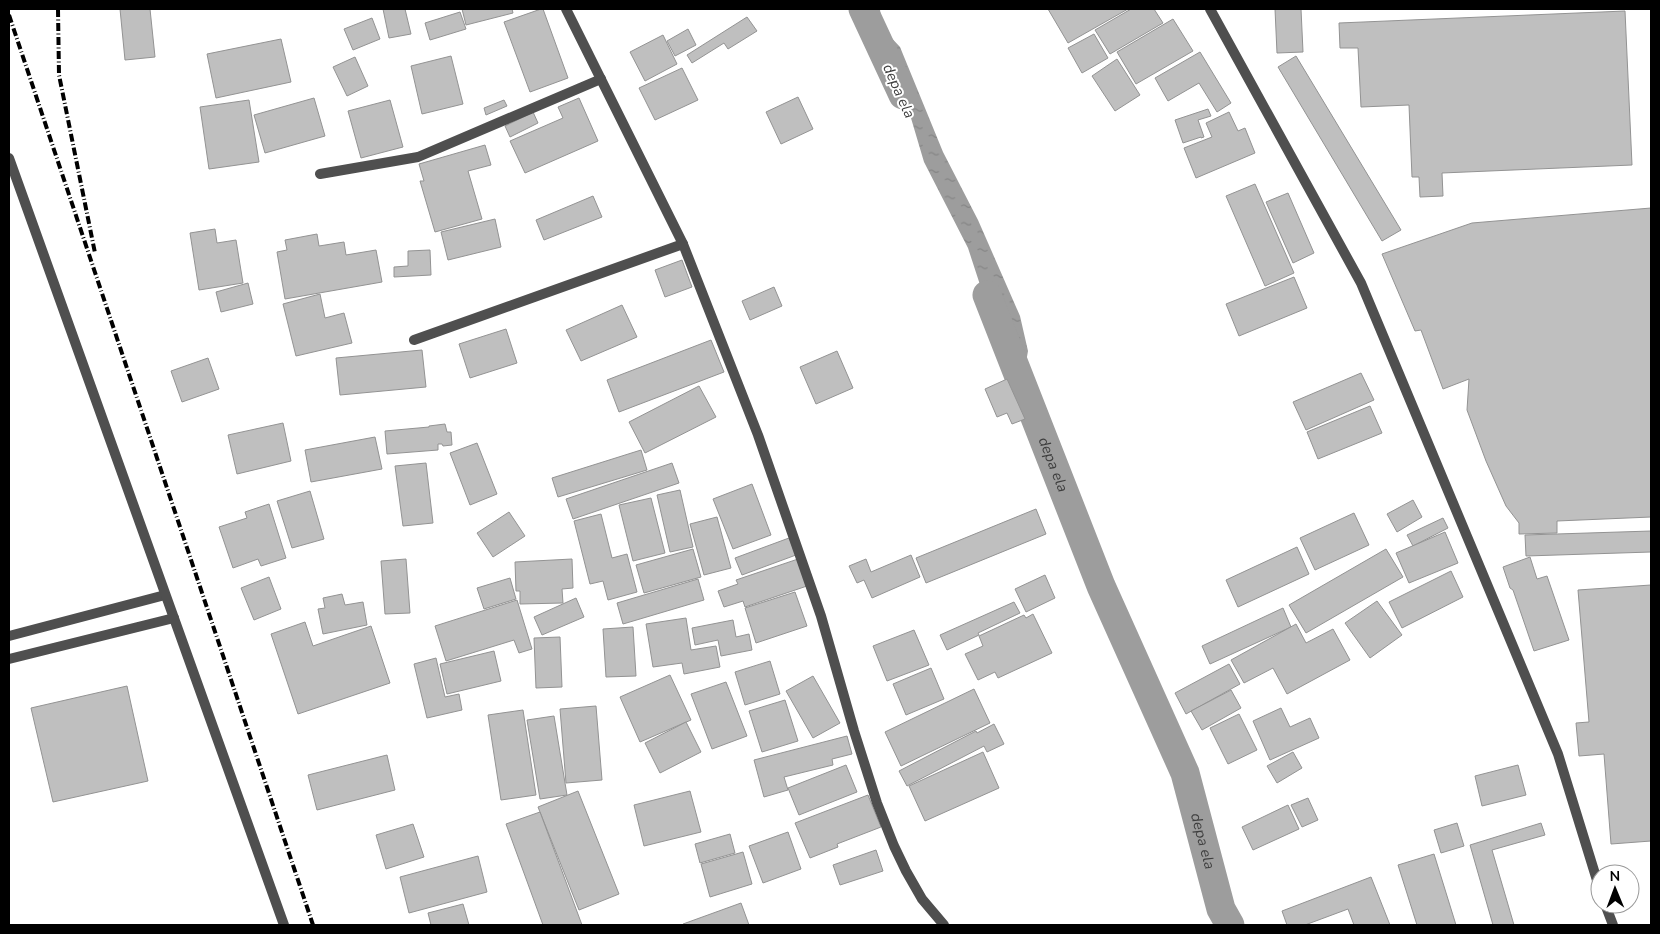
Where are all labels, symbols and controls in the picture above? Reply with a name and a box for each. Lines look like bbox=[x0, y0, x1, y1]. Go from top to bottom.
water label: depa ela bbox=[878, 61, 920, 121]
water label: depa ela bbox=[1034, 434, 1073, 495]
water label: depa ela bbox=[1186, 811, 1220, 872]
north arrow bbox=[1590, 864, 1640, 914]
text: N bbox=[1609, 867, 1620, 886]

